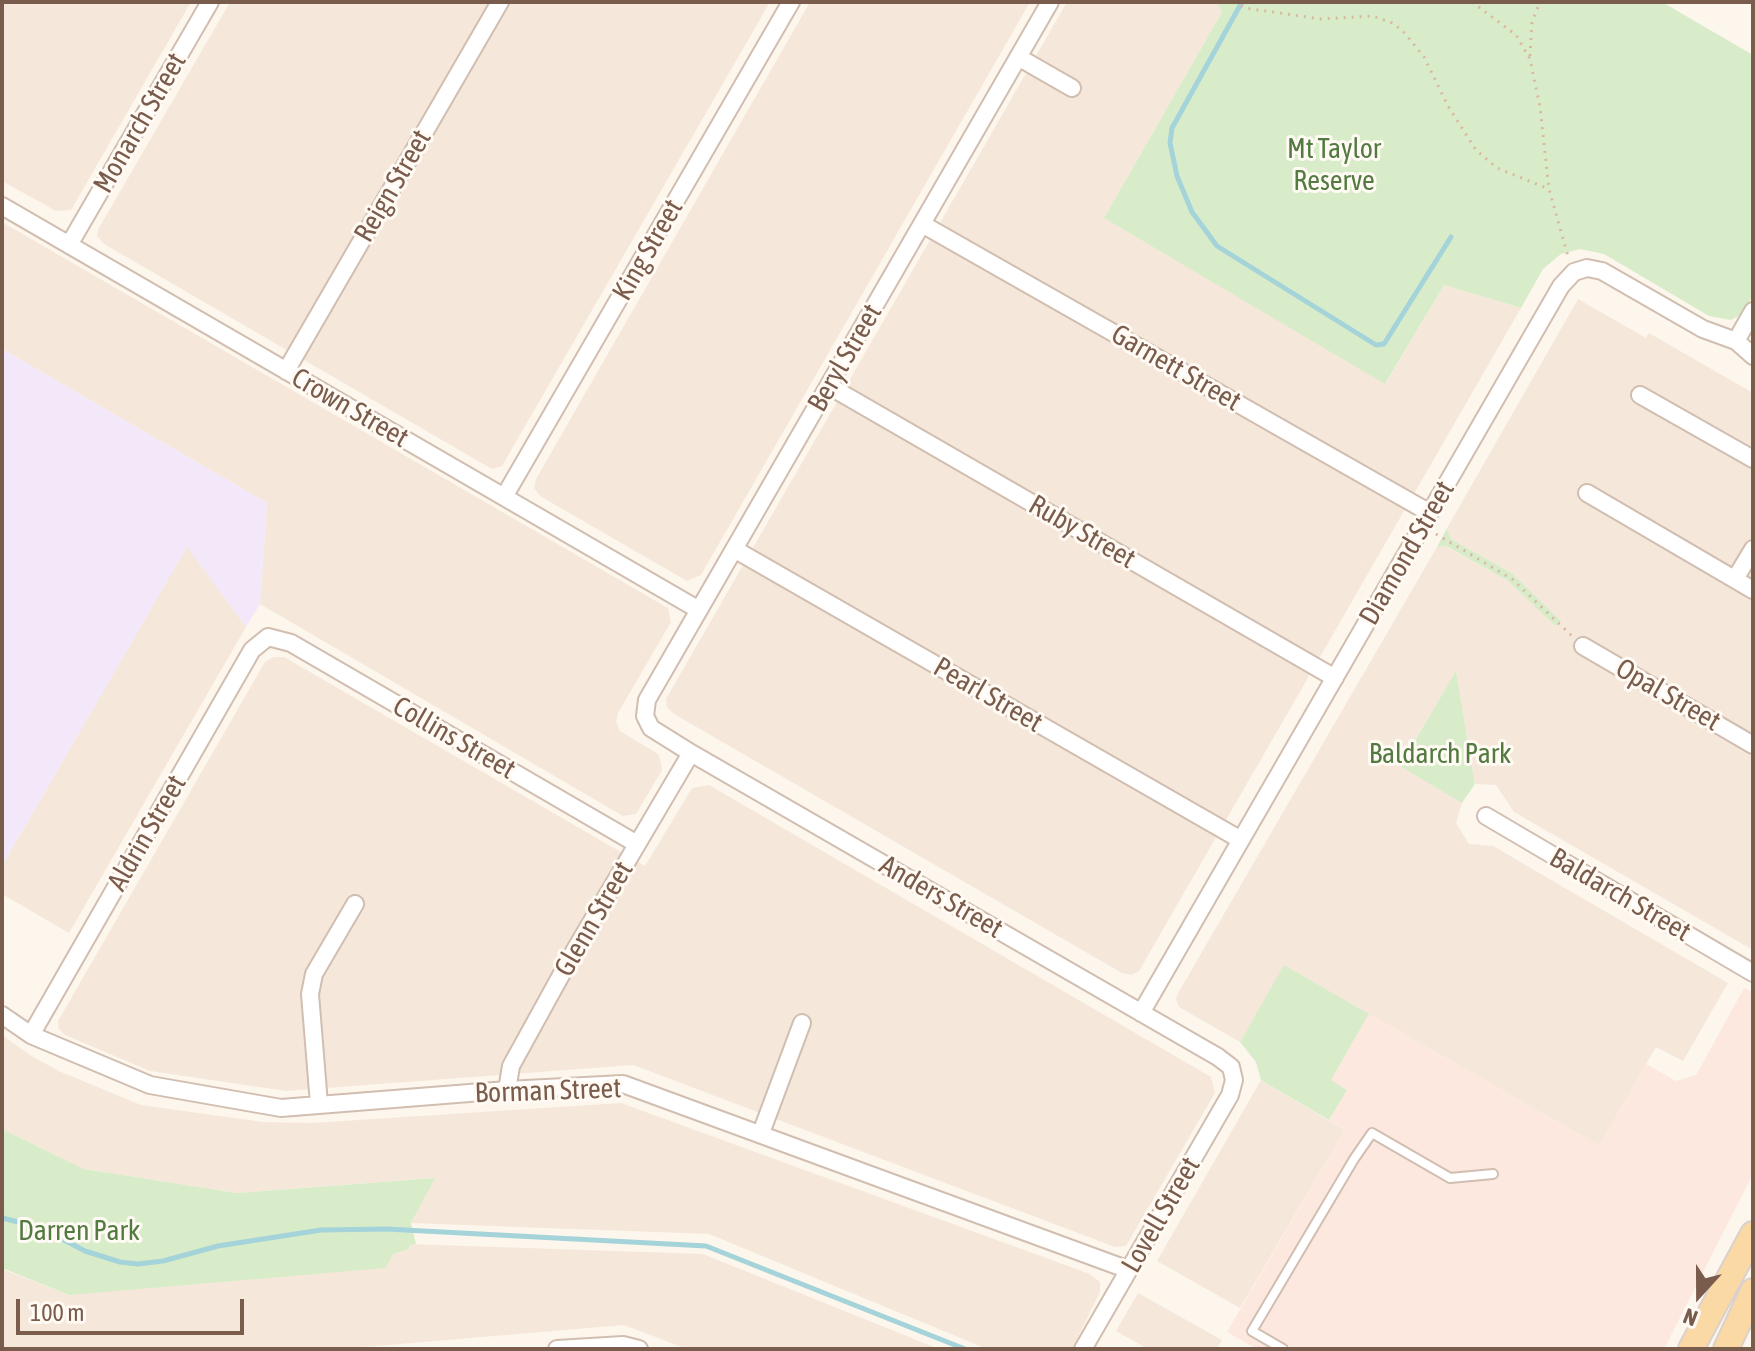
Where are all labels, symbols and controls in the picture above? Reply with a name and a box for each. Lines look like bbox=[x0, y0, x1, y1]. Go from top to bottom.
street label: Monarch Street bbox=[86, 47, 194, 199]
street label: Reign Street bbox=[347, 124, 439, 248]
park label: Mt Taylor Reserve bbox=[1287, 132, 1381, 198]
street label: King Street bbox=[606, 194, 690, 306]
street label: Beryl Street bbox=[801, 298, 889, 418]
street label: Garnett Street bbox=[1105, 317, 1247, 419]
street label: Crown Street bbox=[286, 361, 414, 455]
street label: Diamond Street bbox=[1352, 475, 1462, 631]
street label: Ruby Street bbox=[1023, 488, 1141, 576]
street label: Pearl Street bbox=[928, 650, 1048, 740]
street label: Opal Street bbox=[1610, 652, 1726, 738]
street label: Collins Street bbox=[387, 690, 521, 786]
park label: Baldarch Park bbox=[1369, 737, 1511, 771]
street label: Aldrin Street bbox=[101, 769, 193, 897]
street label: Baldarch Street bbox=[1544, 841, 1696, 949]
street label: Anders Street bbox=[873, 848, 1009, 946]
street label: Glenn Street bbox=[548, 856, 640, 982]
street label: Borman Street bbox=[474, 1072, 622, 1110]
street label: Lovell Street bbox=[1115, 1151, 1207, 1279]
park label: Darren Park bbox=[18, 1214, 140, 1248]
north arrow bbox=[1659, 1255, 1739, 1335]
scale bar bbox=[20, 1283, 248, 1333]
text: 100 m bbox=[30, 1299, 84, 1326]
text: N bbox=[1680, 1303, 1701, 1332]

